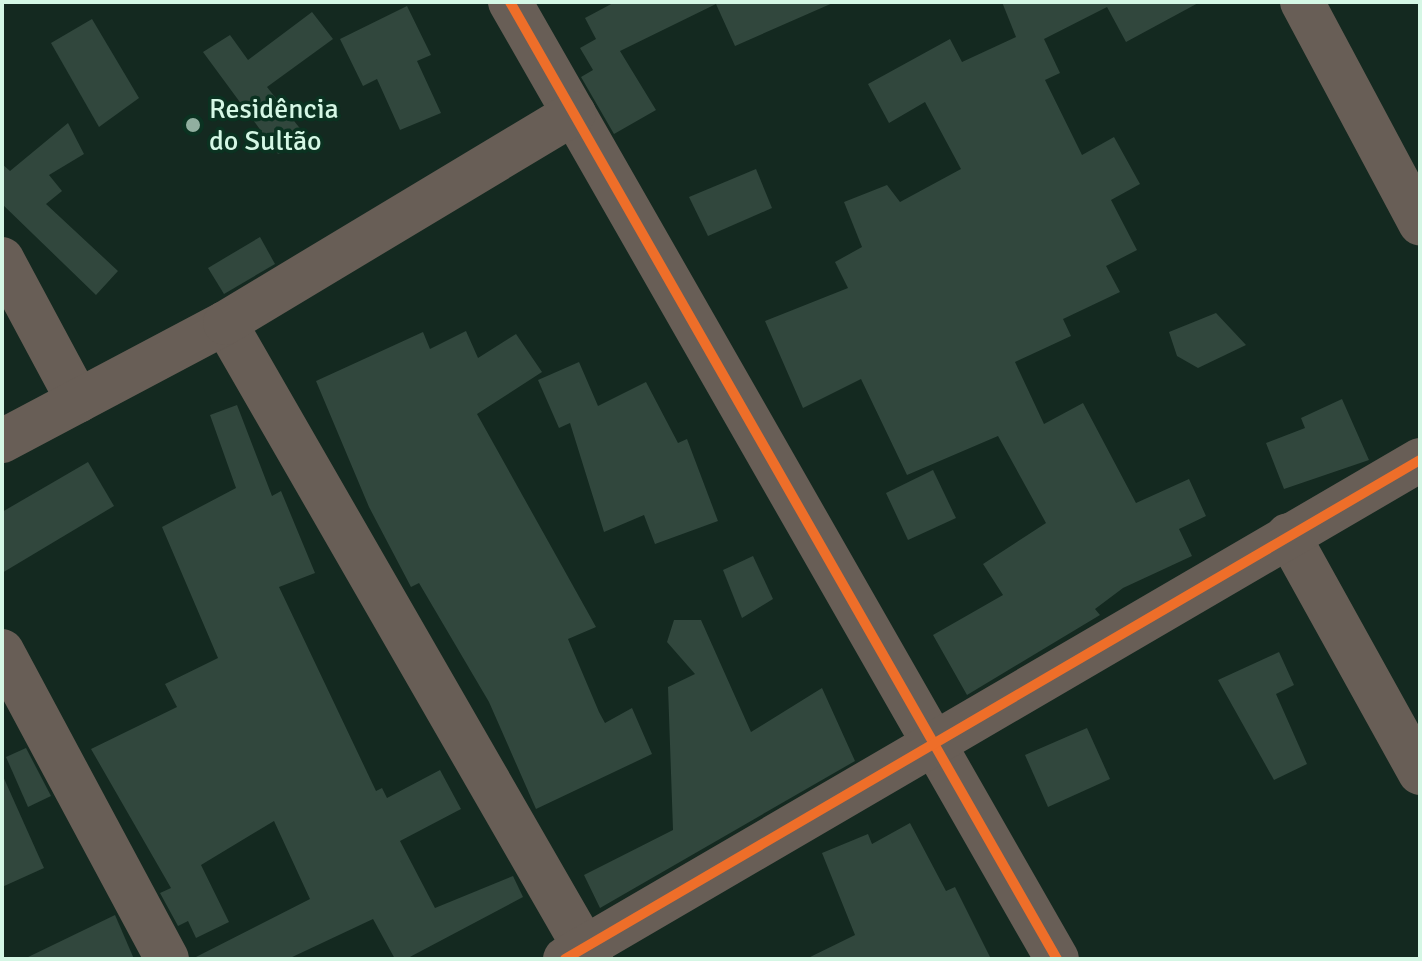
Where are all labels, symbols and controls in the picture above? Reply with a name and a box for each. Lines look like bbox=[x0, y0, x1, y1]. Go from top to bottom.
place label: Residência do Sultão bbox=[209, 92, 339, 158]
marker: Residência do Sultão bbox=[184, 116, 202, 134]

